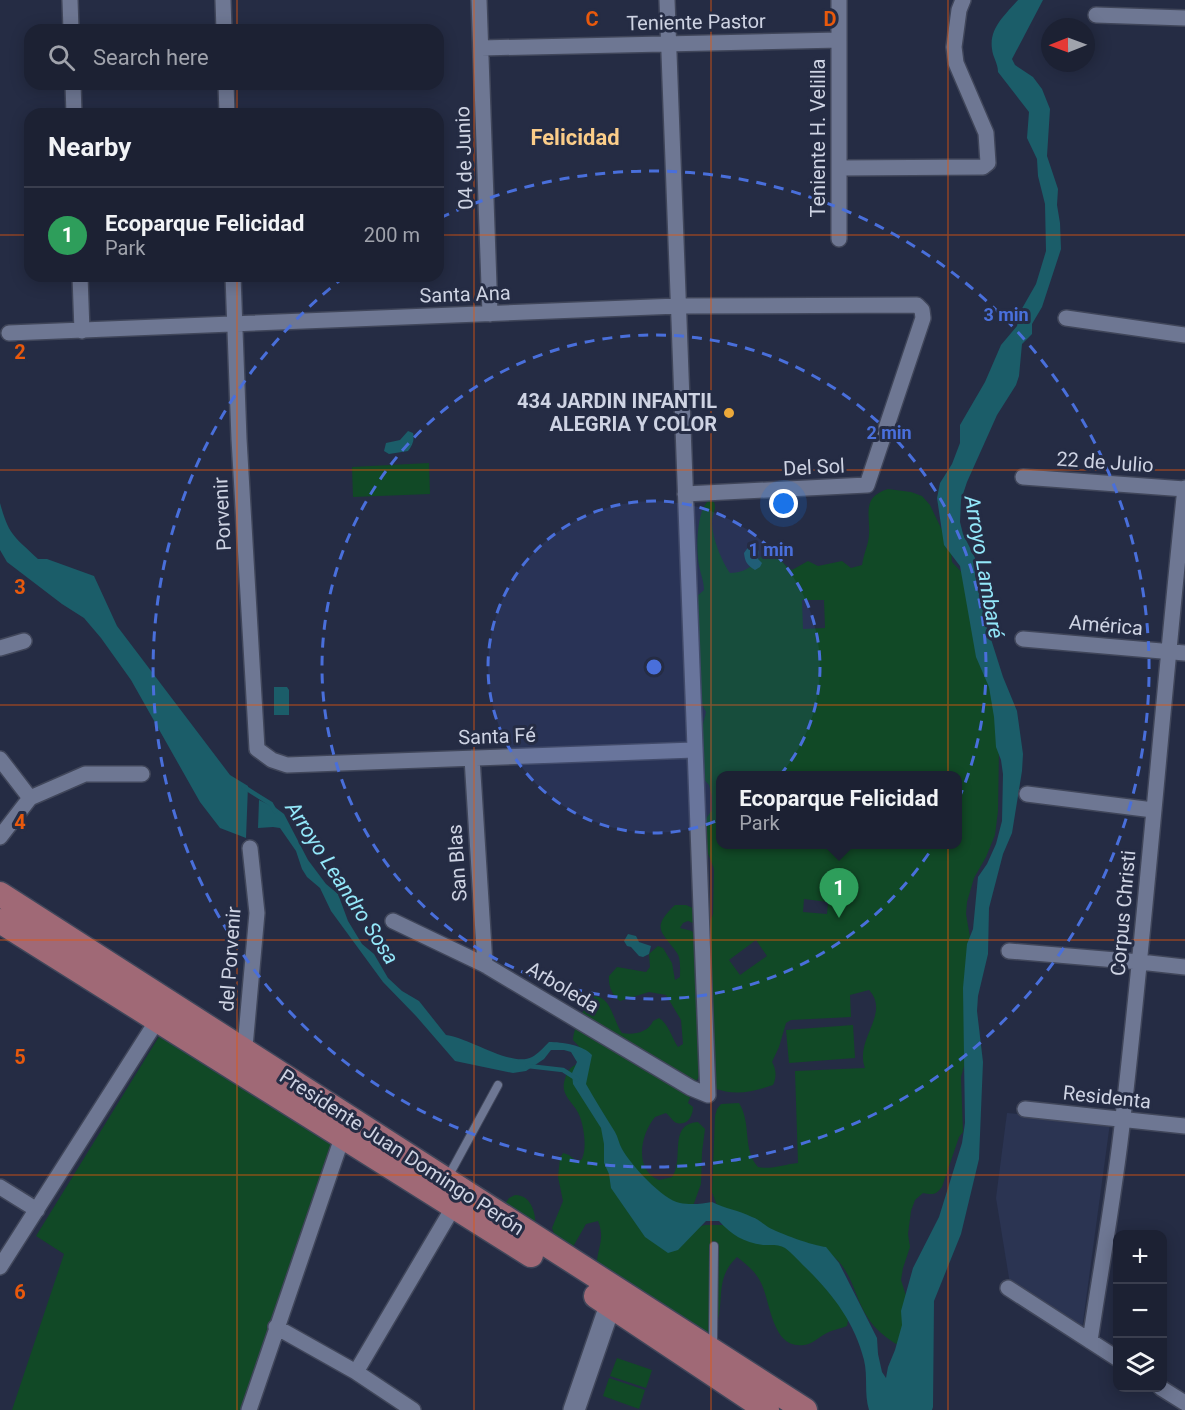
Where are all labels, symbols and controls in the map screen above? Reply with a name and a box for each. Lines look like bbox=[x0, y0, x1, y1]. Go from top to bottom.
text: C bbox=[585, 7, 599, 31]
text: D bbox=[824, 7, 837, 31]
street label: Teniente Pastor bbox=[626, 9, 766, 35]
north arrow bbox=[1041, 18, 1095, 72]
search box bbox=[24, 24, 444, 90]
icon: search bbox=[45, 41, 78, 74]
text: Search here bbox=[93, 45, 209, 70]
street label: Teniente H. Velilla bbox=[806, 59, 830, 217]
street label: 04 de Junio bbox=[450, 106, 478, 210]
district label: Felicidad bbox=[530, 125, 620, 150]
text: Nearby bbox=[48, 132, 131, 162]
text: Ecoparque Felicidad bbox=[105, 211, 304, 236]
text: 1 bbox=[62, 223, 73, 247]
text: 200 m bbox=[364, 223, 420, 247]
text: Park bbox=[105, 236, 145, 260]
street label: Santa Ana bbox=[419, 280, 511, 308]
text: 3 min bbox=[983, 304, 1029, 325]
text: 2 bbox=[14, 340, 26, 364]
place label: 434 JARDIN INFANTIL ALEGRIA Y COLOR bbox=[517, 389, 717, 436]
marker: 434 JARDIN INFANTIL ALEGRIA Y COLOR bbox=[722, 406, 736, 420]
text: 2 min bbox=[866, 422, 912, 443]
street label: 22 de Julio bbox=[1056, 447, 1154, 477]
street label: Del Sol bbox=[783, 453, 845, 481]
street label: Porvenir bbox=[208, 476, 236, 551]
your location bbox=[769, 489, 798, 518]
water label: Arroyo Lambaré bbox=[959, 493, 1008, 640]
text: 1 min bbox=[748, 539, 794, 560]
text: 3 bbox=[14, 575, 26, 599]
street label: América bbox=[1068, 610, 1144, 640]
centre of rings bbox=[644, 657, 664, 677]
street label: Santa Fé bbox=[458, 723, 536, 749]
popup bbox=[716, 771, 962, 849]
text: Ecoparque Felicidad bbox=[739, 786, 939, 811]
water label: Arroyo Leandro Sosa bbox=[280, 796, 404, 969]
text: 4 bbox=[14, 810, 26, 834]
text: Park bbox=[739, 811, 780, 835]
street label: San Blas bbox=[442, 824, 472, 902]
street label: Corpus Christi bbox=[1106, 849, 1140, 977]
pin: 1 bbox=[820, 868, 858, 918]
street label: del Porvenir bbox=[214, 905, 246, 1012]
street label: Arboleda bbox=[522, 956, 604, 1018]
text: 5 bbox=[14, 1045, 26, 1069]
street label: Presidente Juan Domingo Perón bbox=[275, 1064, 529, 1240]
street label: Residenta bbox=[1062, 1080, 1152, 1114]
map controls bbox=[1113, 1230, 1167, 1392]
button: + bbox=[1113, 1230, 1167, 1284]
text: 6 bbox=[14, 1280, 26, 1304]
button: − bbox=[1113, 1284, 1167, 1338]
button: layers bbox=[1113, 1338, 1167, 1392]

